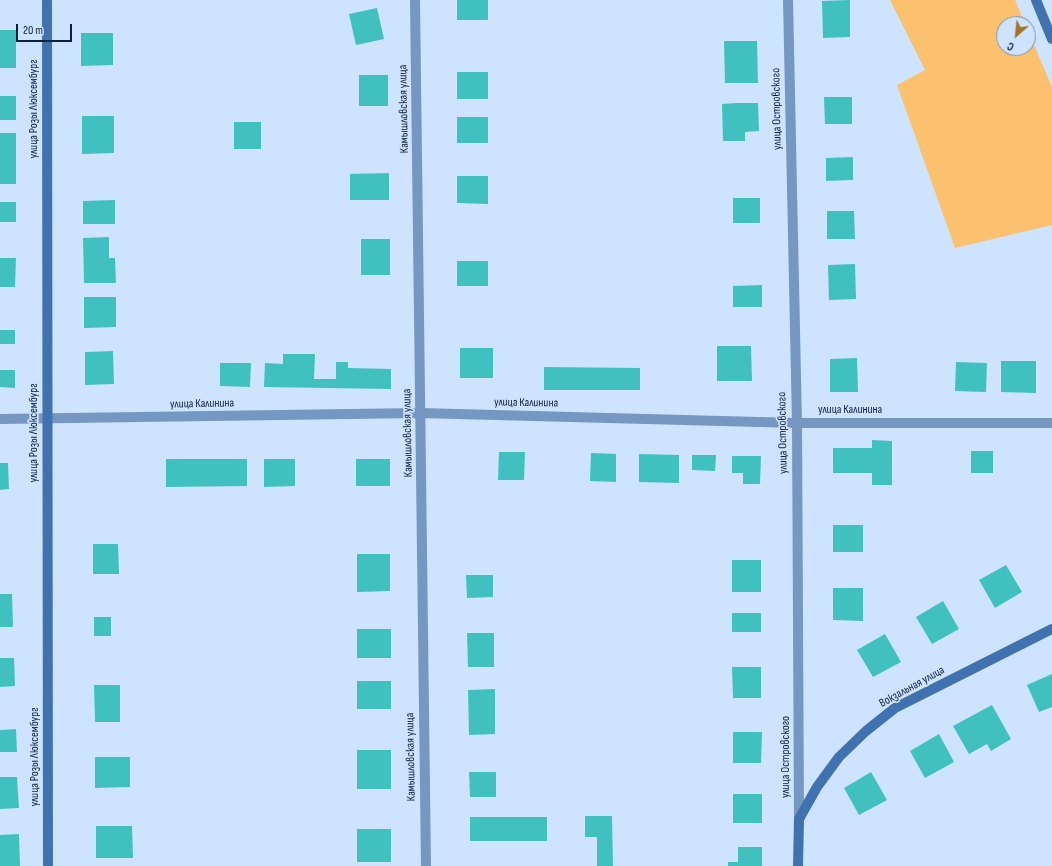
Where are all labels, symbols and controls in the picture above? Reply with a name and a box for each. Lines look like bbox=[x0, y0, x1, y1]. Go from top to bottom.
scale bar bbox=[18, 16, 74, 42]
north arrow bbox=[996, 16, 1036, 56]
text: 20 m bbox=[23, 23, 43, 38]
text: С bbox=[1005, 39, 1016, 53]
street label: улица Розы Люксембург bbox=[27, 59, 41, 159]
street label: Камышловская улица bbox=[396, 65, 412, 153]
street label: улица Островского bbox=[769, 68, 785, 150]
street label: улица Розы Люксембург bbox=[27, 383, 41, 483]
street label: Камышловская улица bbox=[400, 389, 416, 477]
street label: улица Островского bbox=[775, 392, 791, 474]
street label: улица Калинина bbox=[494, 395, 558, 411]
street label: улица Калинина bbox=[170, 396, 234, 412]
street label: улица Калинина bbox=[818, 403, 882, 417]
street label: Вокзальная улица bbox=[877, 663, 947, 711]
street label: улица Розы Люксембург bbox=[28, 707, 42, 807]
street label: Камышловская улица bbox=[403, 713, 419, 801]
street label: улица Островского bbox=[779, 716, 793, 798]

